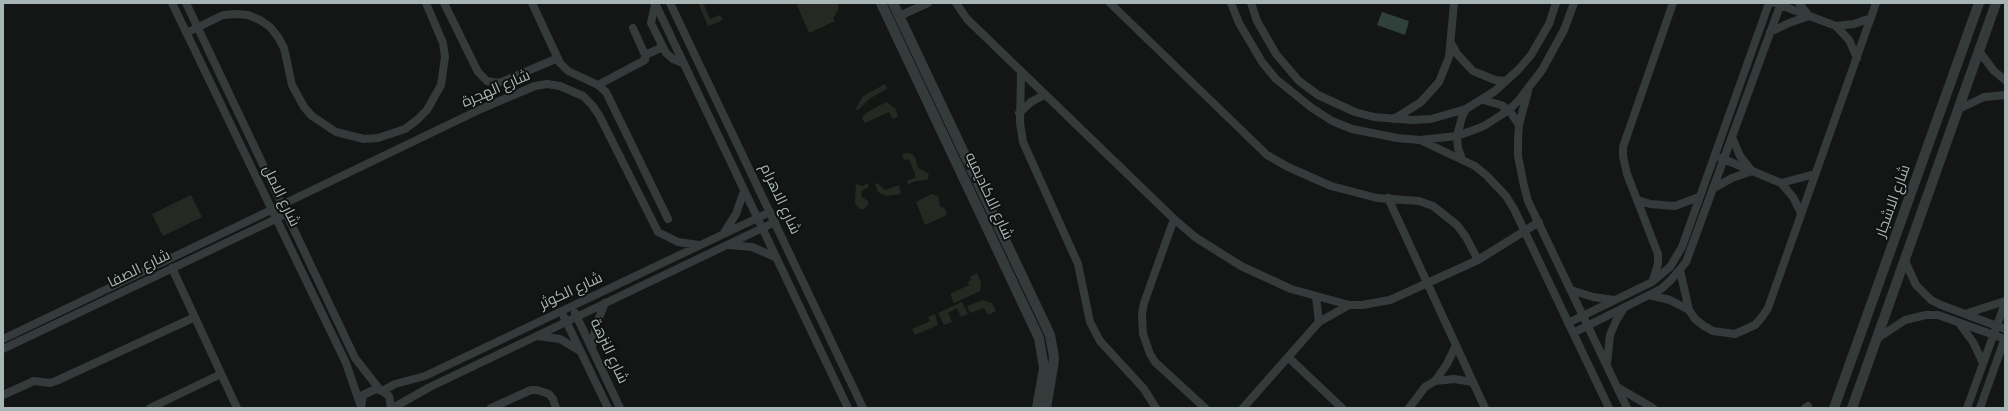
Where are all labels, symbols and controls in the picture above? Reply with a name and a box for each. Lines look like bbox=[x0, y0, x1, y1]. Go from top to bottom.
street label: شارع الهجرة bbox=[459, 67, 533, 111]
street label: شارع الاكاديميه bbox=[961, 150, 1017, 242]
street label: شارع الاهرام bbox=[756, 161, 804, 237]
street label: شارع الامل bbox=[258, 162, 304, 230]
street label: شارع الاشجار bbox=[1872, 162, 1914, 240]
street label: شارع الصفا bbox=[105, 246, 173, 292]
street label: شارع الكوثر bbox=[537, 269, 605, 313]
street label: شارع النزهة bbox=[586, 316, 632, 386]

